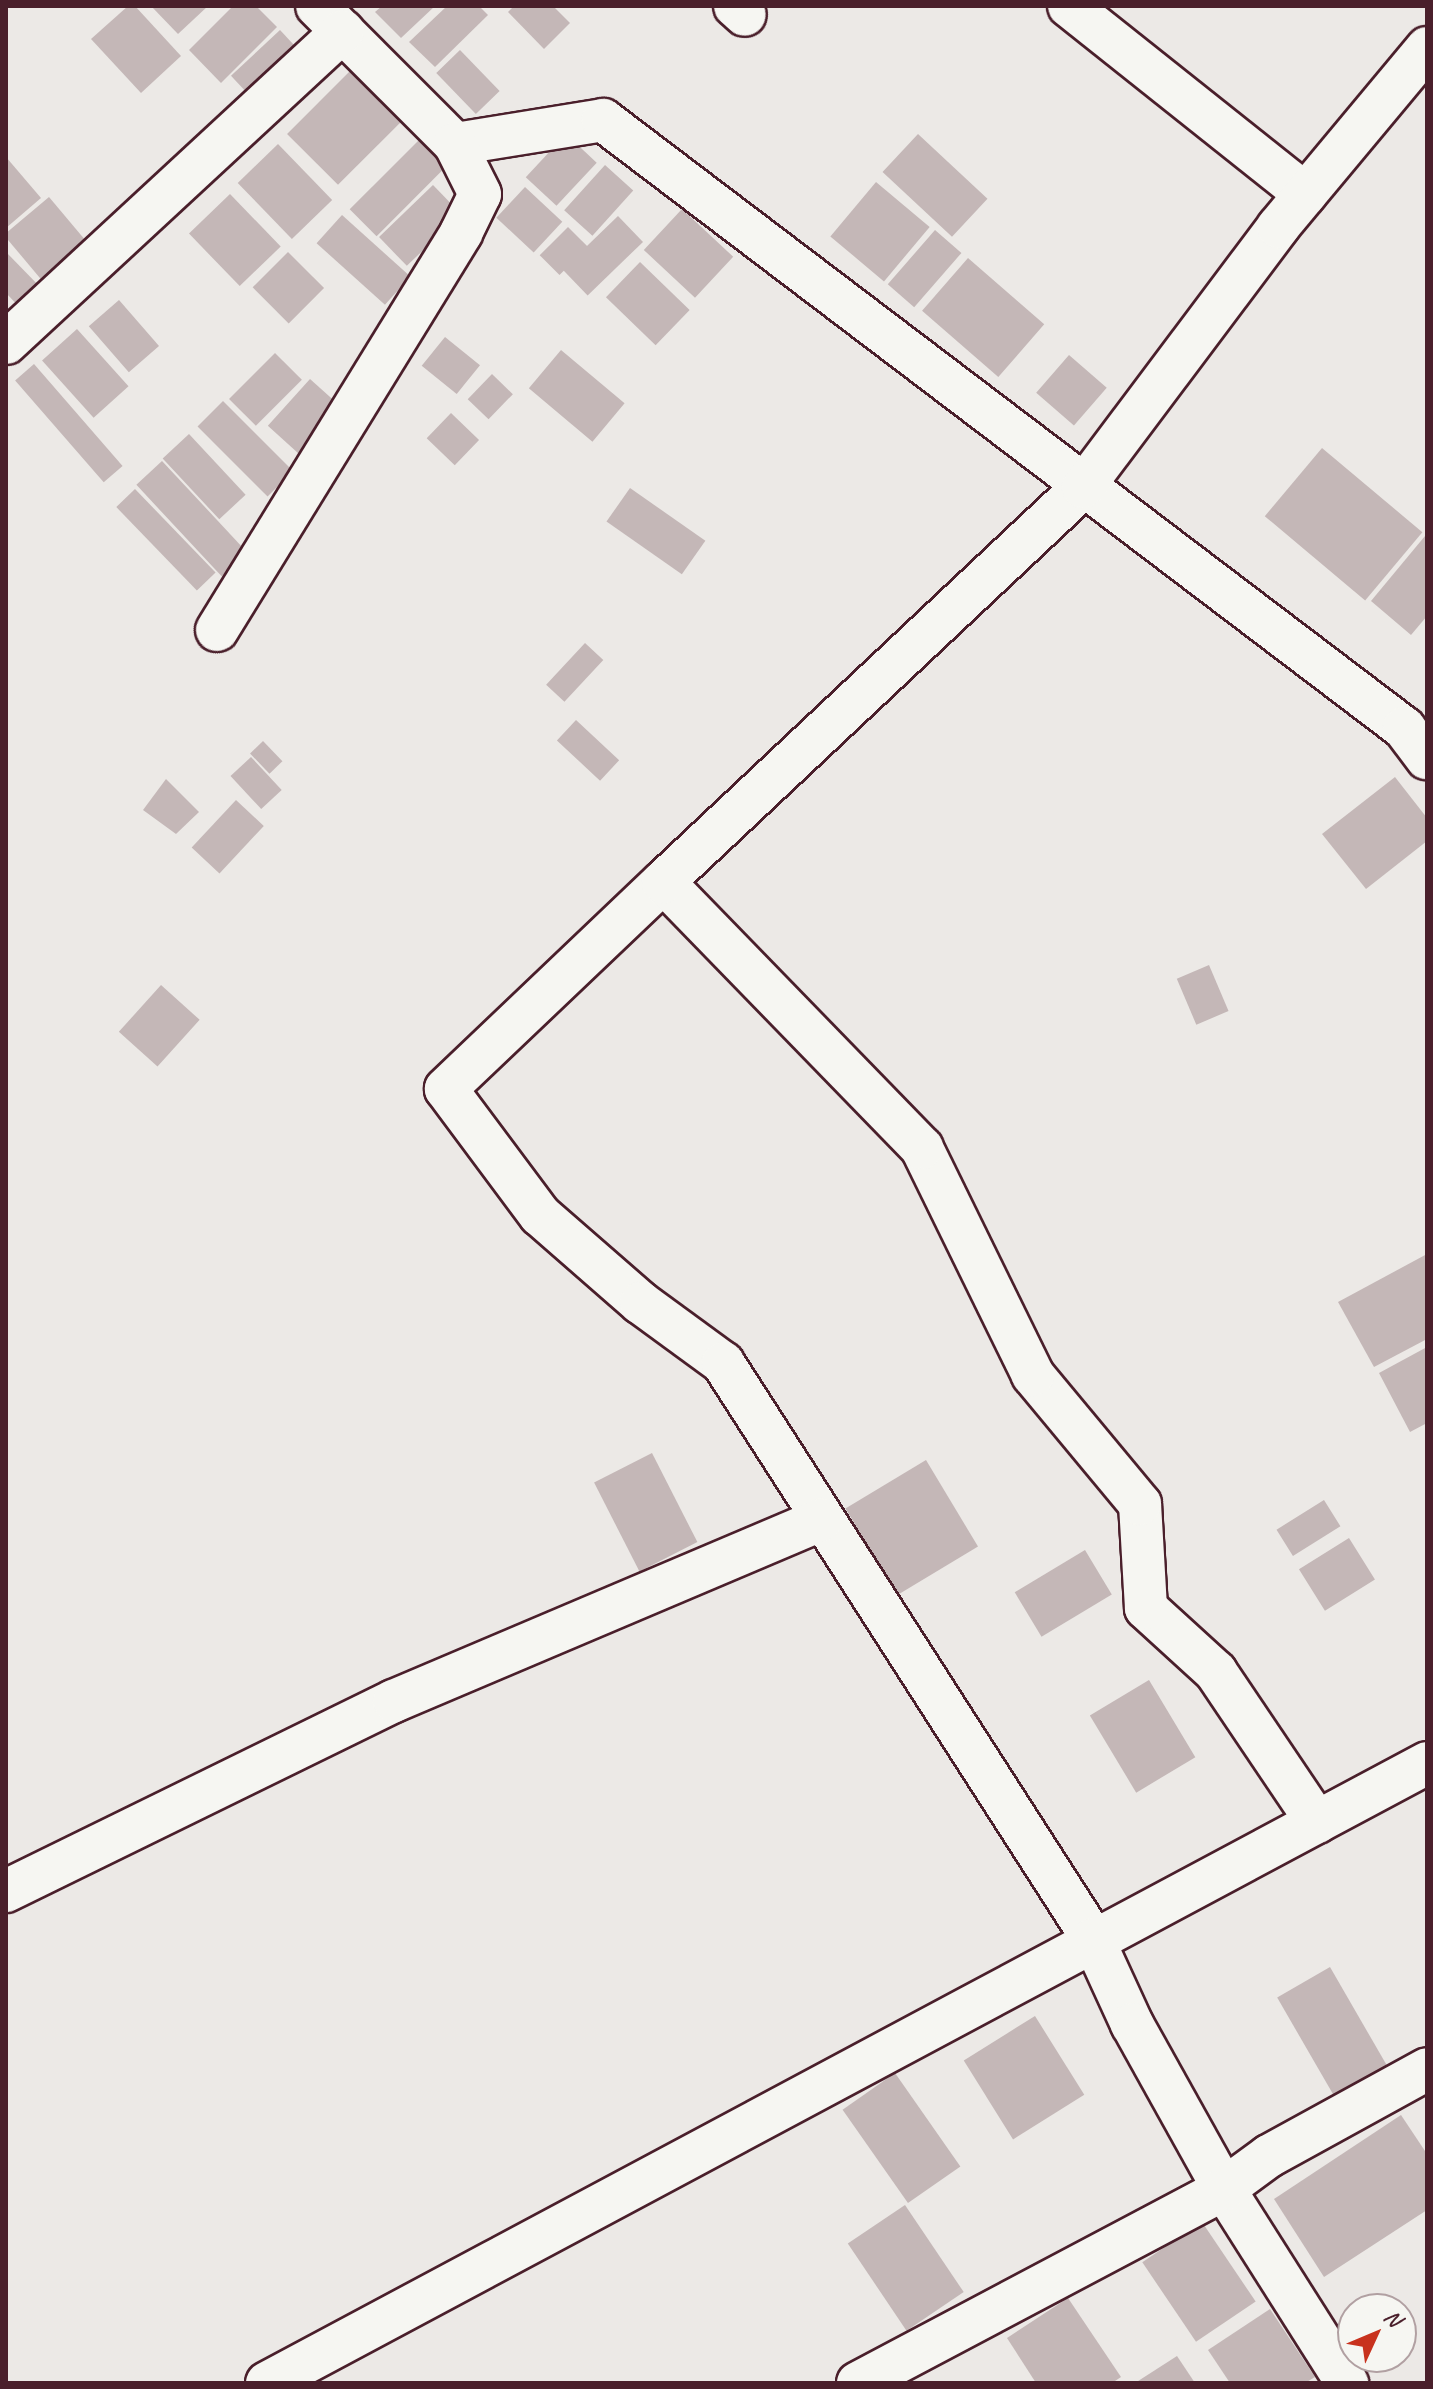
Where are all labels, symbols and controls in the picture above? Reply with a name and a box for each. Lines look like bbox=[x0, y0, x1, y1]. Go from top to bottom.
north arrow bbox=[1337, 2293, 1417, 2373]
text: N bbox=[1378, 2303, 1408, 2332]

